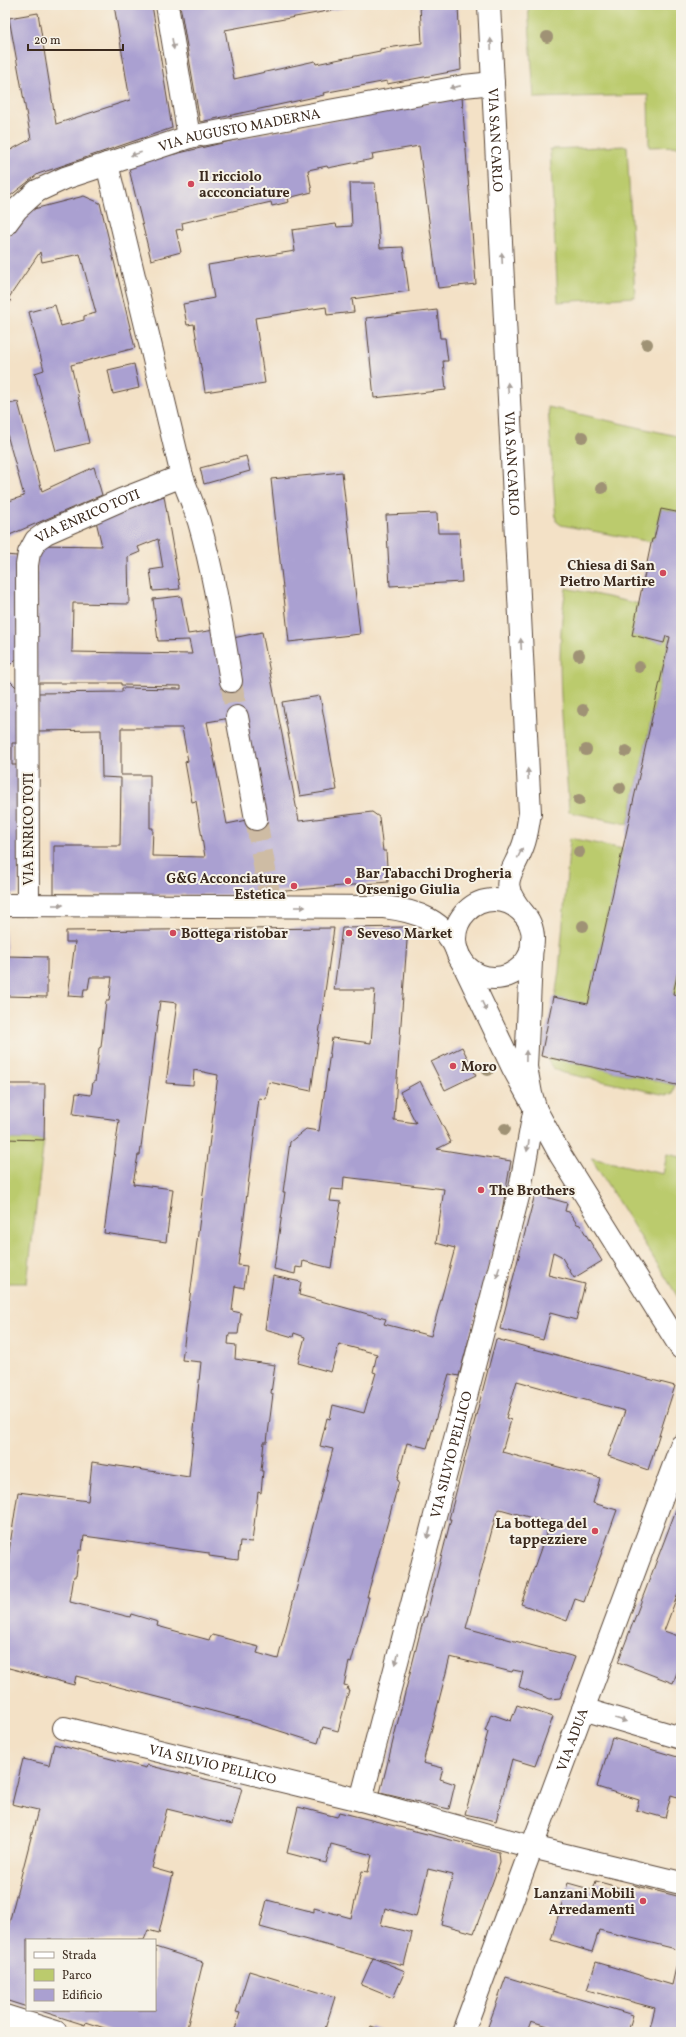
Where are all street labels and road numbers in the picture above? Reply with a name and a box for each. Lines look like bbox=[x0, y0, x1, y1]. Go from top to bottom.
street label: VIA SAN CARLO bbox=[482, 87, 506, 193]
street label: VIA AUGUSTO MADERNA bbox=[156, 105, 322, 157]
street label: VIA SAN CARLO bbox=[499, 411, 523, 516]
street label: VIA ENRICO TOTI bbox=[32, 485, 143, 549]
street label: VIA ENRICO TOTI bbox=[20, 772, 39, 885]
street label: VIA SILVIO PELLICO bbox=[427, 1389, 478, 1520]
street label: VIA ADUA bbox=[553, 1706, 594, 1774]
street label: VIA SILVIO PELLICO bbox=[147, 1741, 278, 1790]

